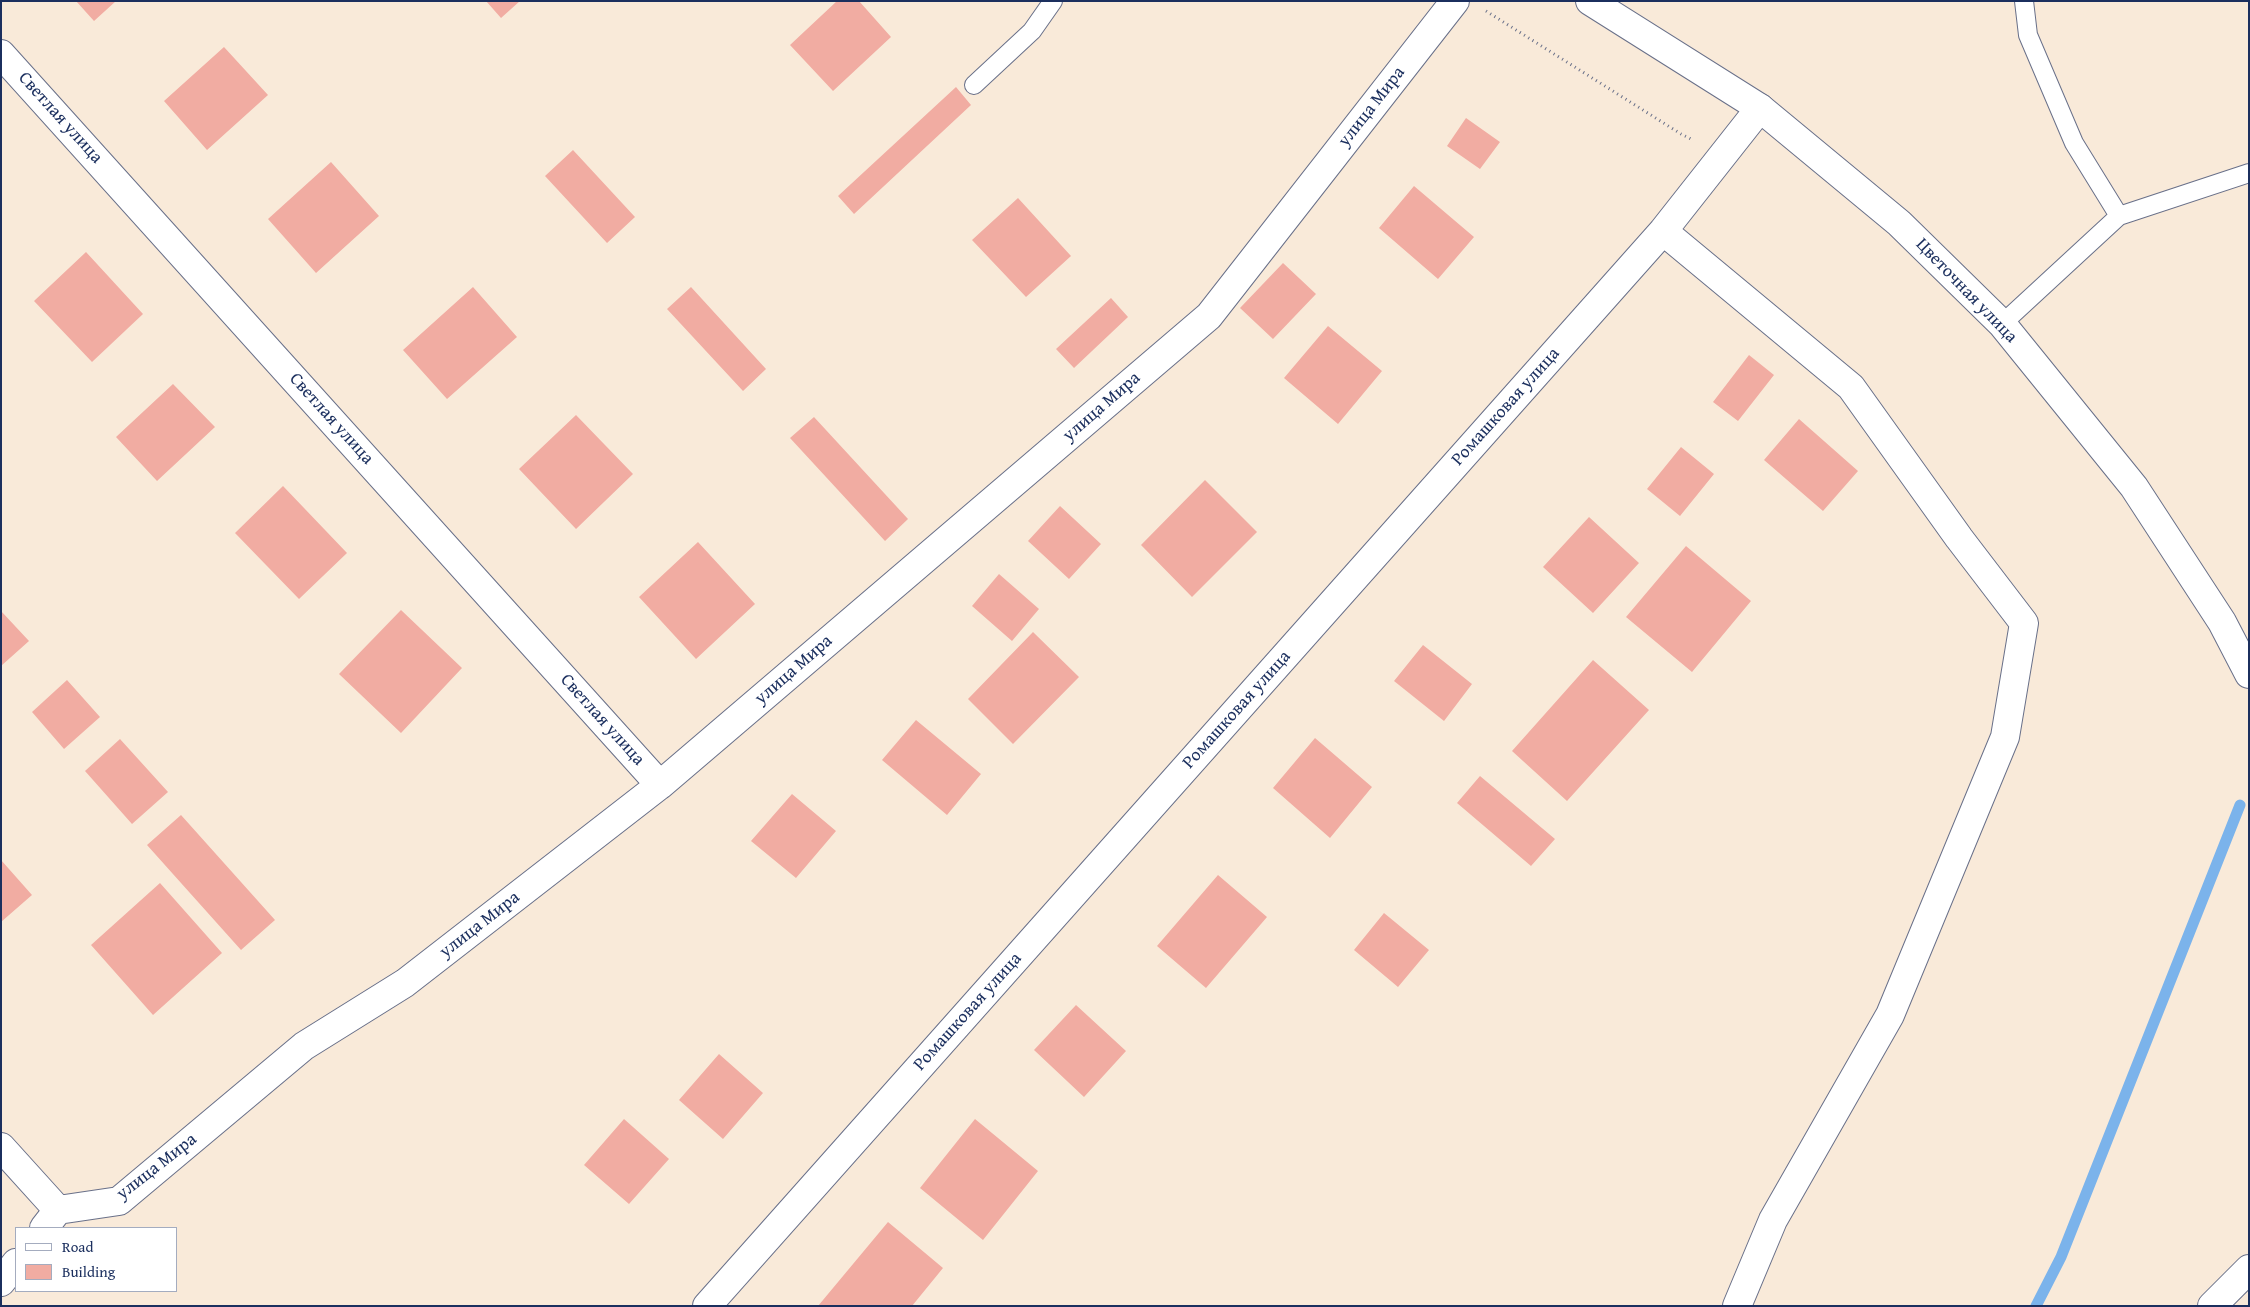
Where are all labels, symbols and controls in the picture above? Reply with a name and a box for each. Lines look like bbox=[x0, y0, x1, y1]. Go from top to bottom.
street label: улица Мира bbox=[1334, 63, 1410, 151]
street label: Светлая улица bbox=[13, 68, 107, 168]
street label: Цветочная улица bbox=[1911, 234, 2021, 348]
street label: Ромашковая улица bbox=[1447, 343, 1565, 471]
street label: улица Мира bbox=[1059, 367, 1145, 447]
street label: Светлая улица bbox=[284, 369, 378, 469]
street label: улица Мира bbox=[751, 630, 837, 710]
street label: Ромашковая улица bbox=[1178, 646, 1296, 774]
street label: Светлая улица bbox=[555, 670, 649, 770]
street label: улица Мира bbox=[436, 887, 524, 963]
street label: Ромашковая улица bbox=[909, 948, 1027, 1076]
street label: улица Мира bbox=[113, 1129, 201, 1205]
legend bbox=[15, 1227, 178, 1292]
text: Road bbox=[62, 1236, 93, 1257]
text: Building bbox=[62, 1261, 115, 1282]

